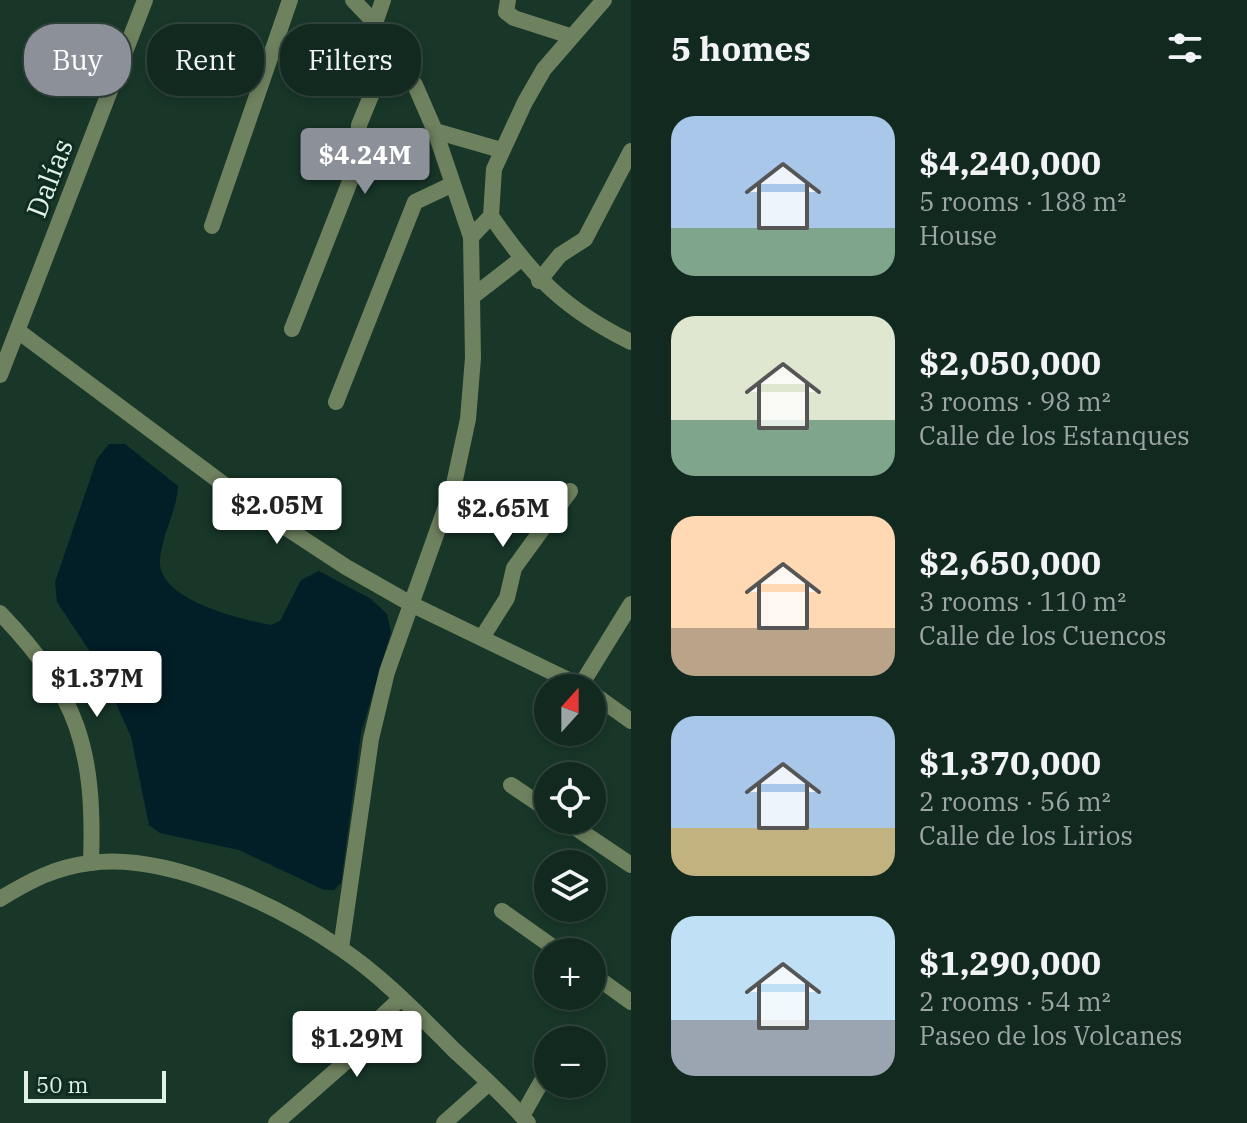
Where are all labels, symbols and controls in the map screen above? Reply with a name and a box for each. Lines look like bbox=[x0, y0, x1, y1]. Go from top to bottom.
chip: Buy bbox=[24, 24, 131, 96]
chip: Rent bbox=[147, 24, 264, 96]
chip: Filters bbox=[280, 24, 421, 96]
text: 5 homes bbox=[671, 26, 811, 70]
icon: filters bbox=[1163, 26, 1207, 70]
pin: $4.24M bbox=[300, 128, 430, 196]
street label: Dalías bbox=[17, 133, 81, 223]
text: $4.24M bbox=[319, 137, 411, 171]
text: $4,240,000 bbox=[919, 140, 1101, 184]
icon: home bbox=[735, 148, 831, 244]
text: 5 rooms · 188 m² bbox=[919, 184, 1126, 218]
text: House bbox=[919, 218, 997, 252]
text: $2,050,000 bbox=[919, 340, 1101, 384]
icon: home bbox=[735, 348, 831, 444]
text: 3 rooms · 98 m² bbox=[919, 384, 1111, 418]
text: Calle de los Estanques bbox=[919, 418, 1190, 452]
pin: $2.05M bbox=[212, 478, 342, 546]
pin: $2.65M bbox=[438, 481, 568, 549]
text: $2.05M bbox=[231, 487, 323, 521]
text: $2.65M bbox=[457, 490, 549, 524]
text: $2,650,000 bbox=[919, 540, 1101, 584]
icon: home bbox=[735, 548, 831, 644]
text: 3 rooms · 110 m² bbox=[919, 584, 1126, 618]
text: Calle de los Cuencos bbox=[919, 618, 1166, 652]
pin: $1.37M bbox=[32, 651, 162, 719]
text: $1.37M bbox=[51, 660, 143, 694]
north arrow bbox=[534, 674, 606, 746]
map controls bbox=[534, 674, 606, 1098]
text: $1,370,000 bbox=[919, 740, 1101, 784]
icon: home bbox=[735, 748, 831, 844]
button: locate bbox=[534, 762, 606, 834]
text: 2 rooms · 56 m² bbox=[919, 784, 1111, 818]
text: Calle de los Lirios bbox=[919, 818, 1133, 852]
button: layers bbox=[534, 850, 606, 922]
button: + bbox=[534, 938, 606, 1010]
text: $1,290,000 bbox=[919, 940, 1101, 984]
icon: home bbox=[735, 948, 831, 1044]
text: 2 rooms · 54 m² bbox=[919, 984, 1111, 1018]
pin: $1.29M bbox=[292, 1011, 422, 1079]
text: Paseo de los Volcanes bbox=[919, 1018, 1182, 1052]
text: $1.29M bbox=[311, 1020, 403, 1054]
button: − bbox=[534, 1026, 606, 1098]
scale bar bbox=[24, 1067, 166, 1103]
text: 50 m bbox=[36, 1070, 88, 1099]

